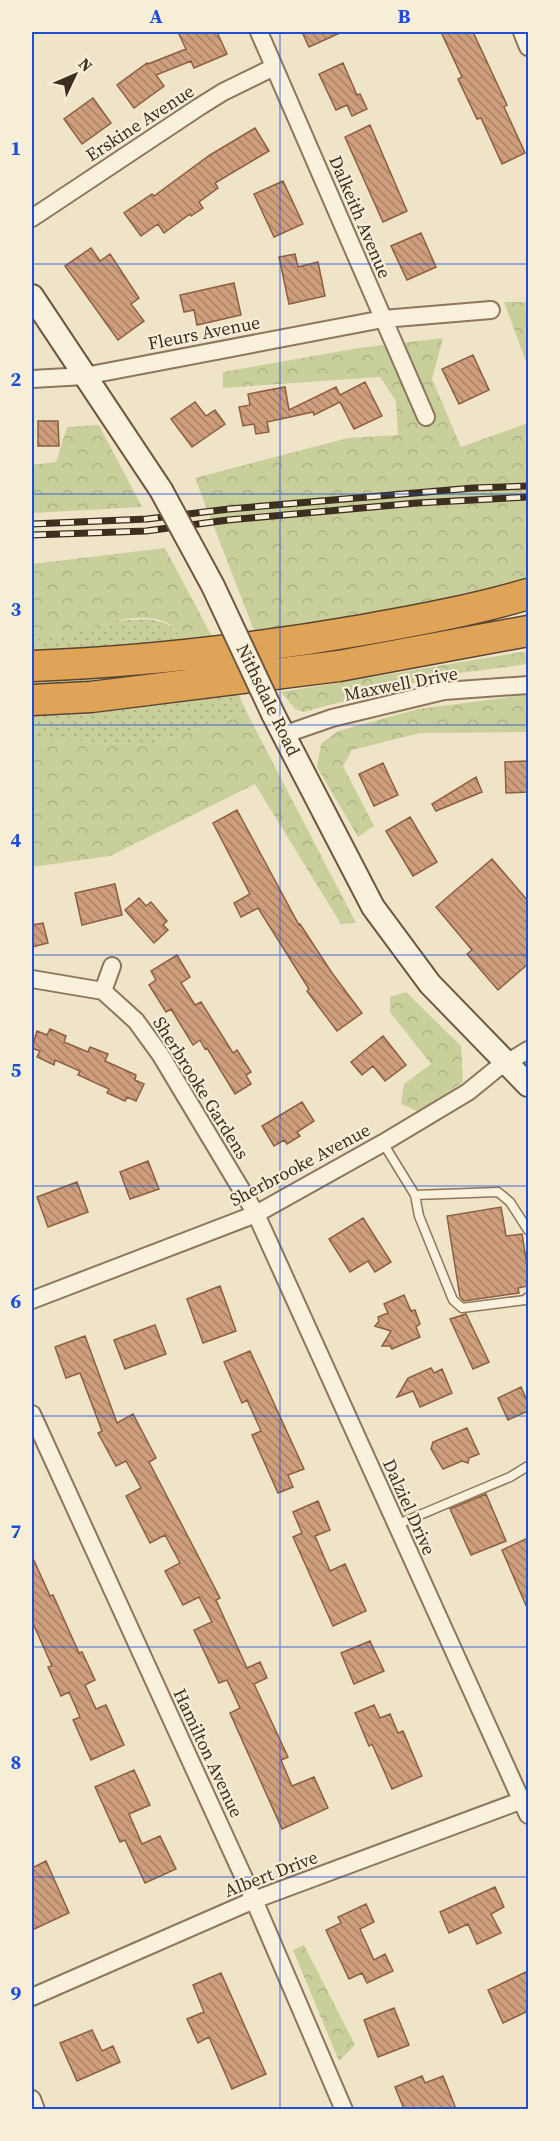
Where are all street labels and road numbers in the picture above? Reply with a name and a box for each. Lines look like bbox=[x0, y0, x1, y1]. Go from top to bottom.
street label: Erskine Avenue bbox=[81, 78, 199, 167]
street label: Dalkeith Avenue bbox=[323, 151, 398, 282]
street label: Fleurs Avenue bbox=[146, 309, 262, 356]
street label: Nithsdale Road bbox=[231, 640, 306, 760]
street label: Maxwell Drive bbox=[342, 660, 460, 707]
street label: Sherbrooke Gardens bbox=[147, 1012, 255, 1164]
street label: Sherbrooke Avenue bbox=[225, 1117, 374, 1212]
street label: Dalziel Drive bbox=[377, 1455, 442, 1559]
street label: Hamilton Avenue bbox=[168, 1684, 249, 1821]
street label: Albert Drive bbox=[220, 1844, 321, 1903]

